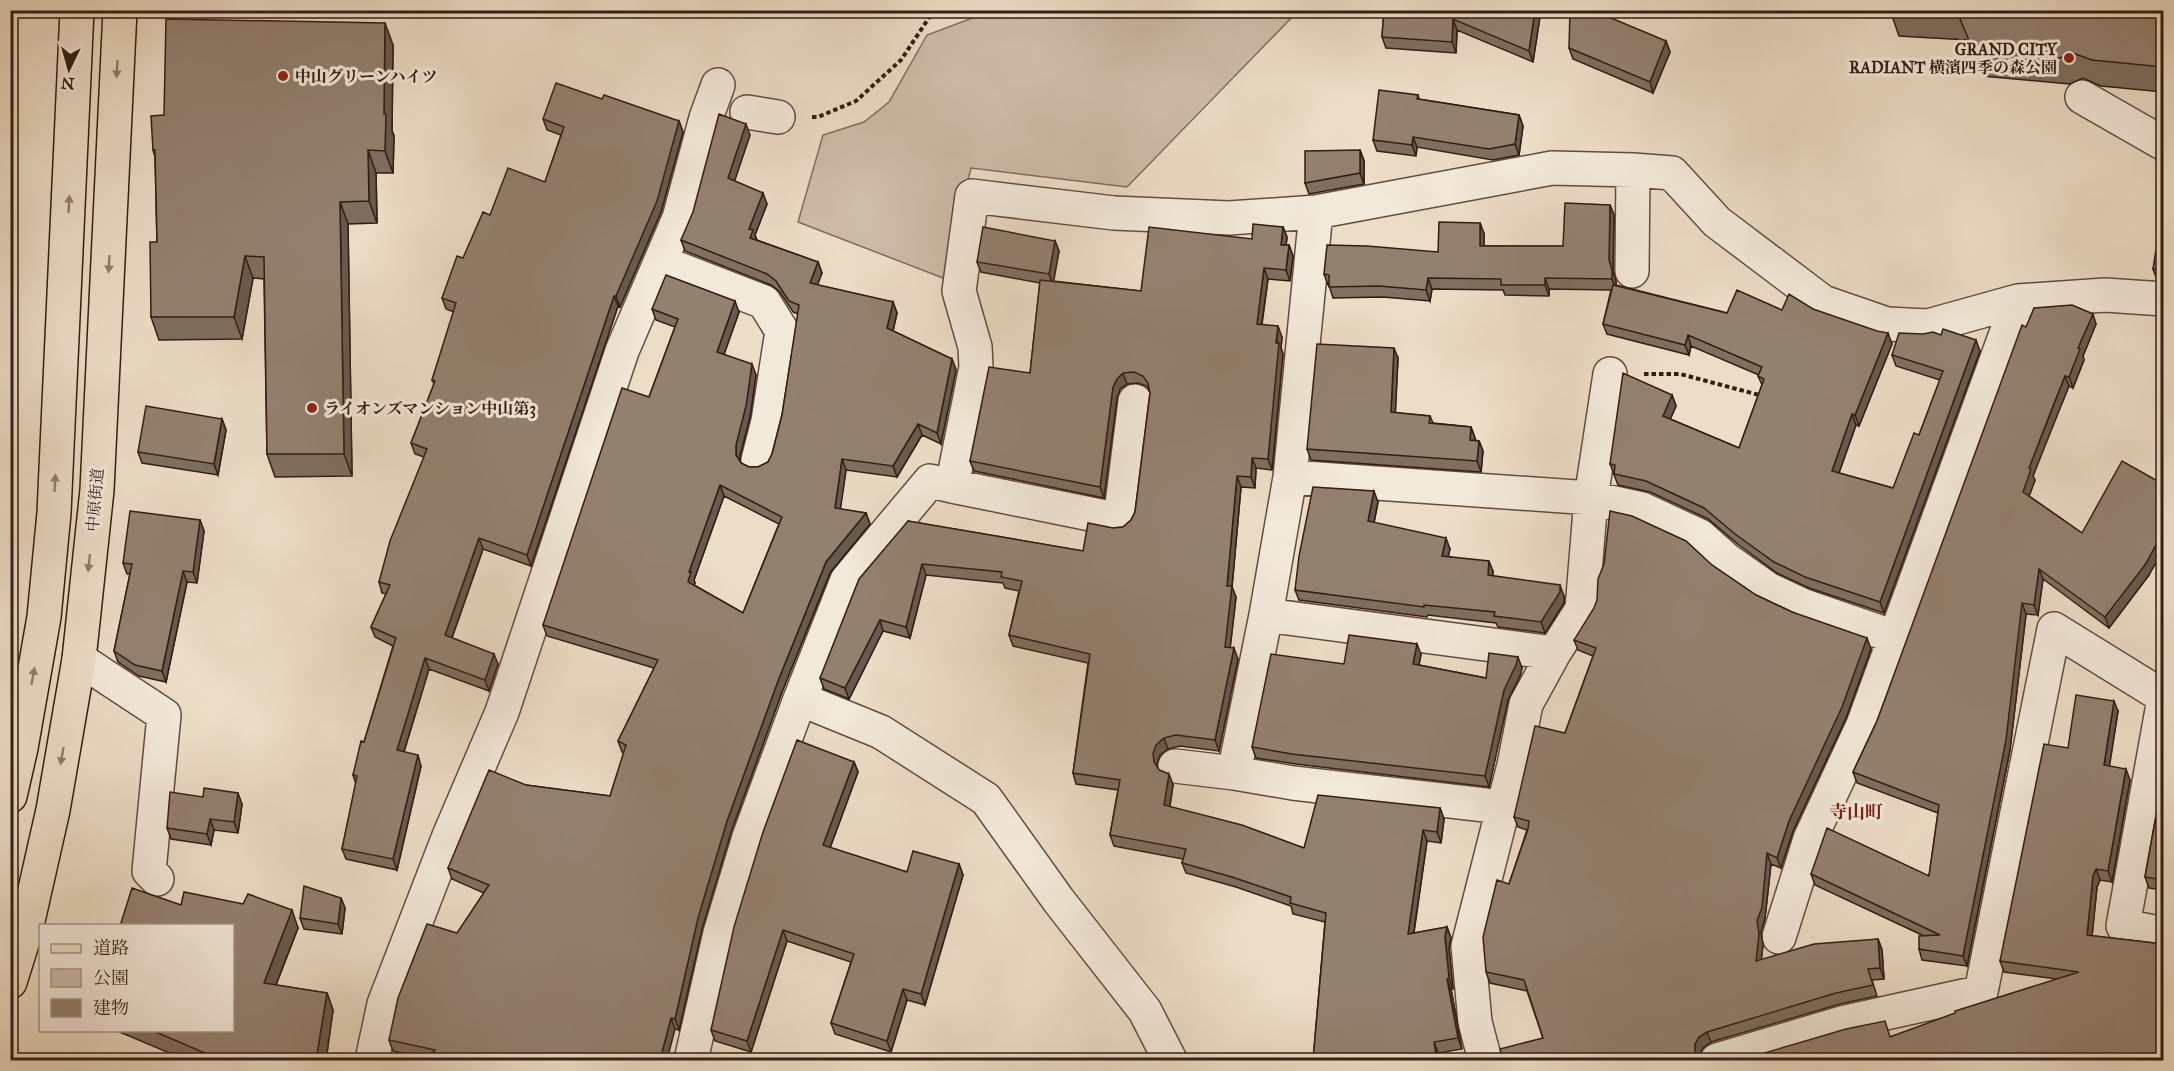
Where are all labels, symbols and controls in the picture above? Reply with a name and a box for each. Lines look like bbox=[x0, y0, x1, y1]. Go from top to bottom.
north arrow bbox=[39, 39, 99, 99]
place label: GRAND CITY RADIANT 横濱四季の森公園 bbox=[1849, 40, 2058, 77]
marker: GRAND CITY RADIANT 横濱四季の森公園 bbox=[2062, 51, 2076, 65]
one-way arrow bbox=[113, 59, 122, 78]
place label: 中山グリーンハイツ bbox=[295, 67, 438, 86]
marker: 中山グリーンハイツ bbox=[276, 69, 290, 83]
text: N bbox=[60, 73, 75, 94]
one-way arrow bbox=[64, 195, 73, 214]
one-way arrow bbox=[104, 254, 113, 273]
place label: ライオンズマンション中山第3 bbox=[324, 399, 536, 419]
marker: ライオンズマンション中山第3 bbox=[305, 401, 319, 415]
street label: 中原街道 bbox=[83, 467, 107, 533]
one-way arrow bbox=[51, 473, 60, 492]
one-way arrow bbox=[84, 554, 94, 573]
one-way arrow bbox=[29, 667, 38, 686]
one-way arrow bbox=[57, 747, 66, 766]
district label: 寺山町 bbox=[1829, 801, 1883, 823]
legend bbox=[39, 924, 234, 1032]
text: 道路 bbox=[93, 937, 129, 959]
text: 公園 bbox=[93, 967, 129, 989]
text: 建物 bbox=[93, 997, 129, 1019]

